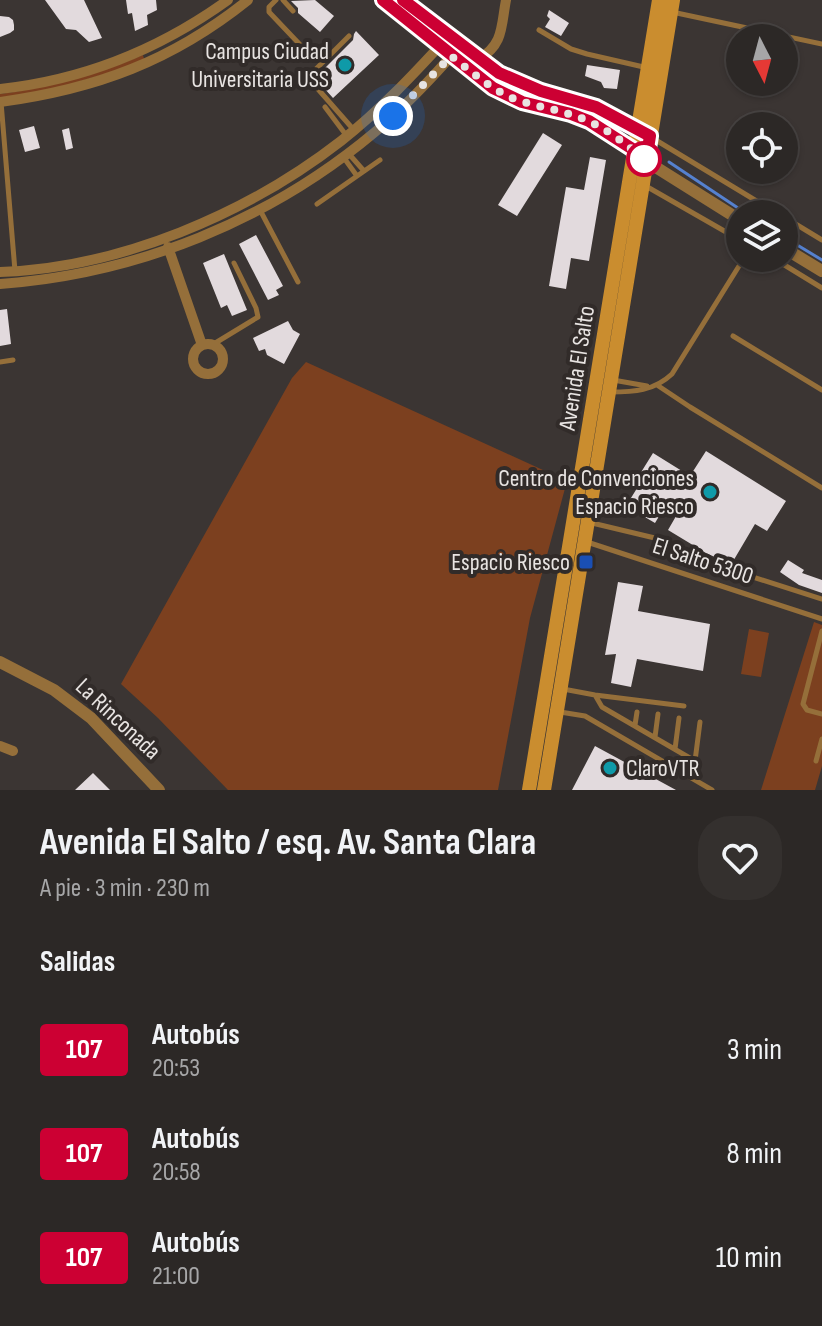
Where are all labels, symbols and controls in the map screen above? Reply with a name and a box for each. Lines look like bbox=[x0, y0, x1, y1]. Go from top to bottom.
north arrow bbox=[726, 24, 798, 96]
map controls bbox=[726, 24, 798, 272]
place label: Campus Ciudad Universitaria USS bbox=[191, 37, 329, 94]
marker: Campus Ciudad Universitaria USS bbox=[336, 56, 354, 74]
your location bbox=[373, 96, 413, 136]
button: locate bbox=[726, 112, 798, 184]
unlabelled marker bbox=[627, 142, 661, 176]
button: layers bbox=[726, 200, 798, 272]
street label: Avenida El Salto bbox=[553, 304, 601, 433]
place label: Centro de Convenciones Espacio Riesco bbox=[498, 464, 694, 521]
marker: Centro de Convenciones Espacio Riesco bbox=[701, 483, 719, 501]
street label: El Salto 5300 bbox=[649, 531, 757, 591]
place label: Espacio Riesco bbox=[451, 548, 570, 577]
marker: Espacio Riesco bbox=[577, 553, 595, 571]
street label: La Rinconada bbox=[69, 672, 167, 766]
place label: ClaroVTR bbox=[626, 754, 700, 783]
marker: ClaroVTR bbox=[601, 759, 619, 777]
button: heart bbox=[698, 816, 782, 900]
text: Avenida El Salto / esq. Av. Santa Clara bbox=[40, 820, 536, 865]
text: A pie · 3 min · 230 m bbox=[40, 873, 210, 904]
text: Salidas bbox=[40, 944, 115, 980]
text: Autobús bbox=[152, 1017, 240, 1053]
text: 3 min bbox=[727, 1032, 782, 1068]
text: 107 bbox=[66, 1033, 102, 1066]
text: 20:53 bbox=[152, 1053, 200, 1084]
text: Autobús bbox=[152, 1121, 240, 1157]
text: 8 min bbox=[726, 1136, 782, 1172]
text: 107 bbox=[66, 1137, 102, 1170]
text: 20:58 bbox=[152, 1157, 201, 1188]
text: Autobús bbox=[152, 1225, 240, 1261]
text: 10 min bbox=[716, 1240, 782, 1276]
text: 107 bbox=[66, 1241, 102, 1274]
text: 21:00 bbox=[152, 1261, 200, 1292]

